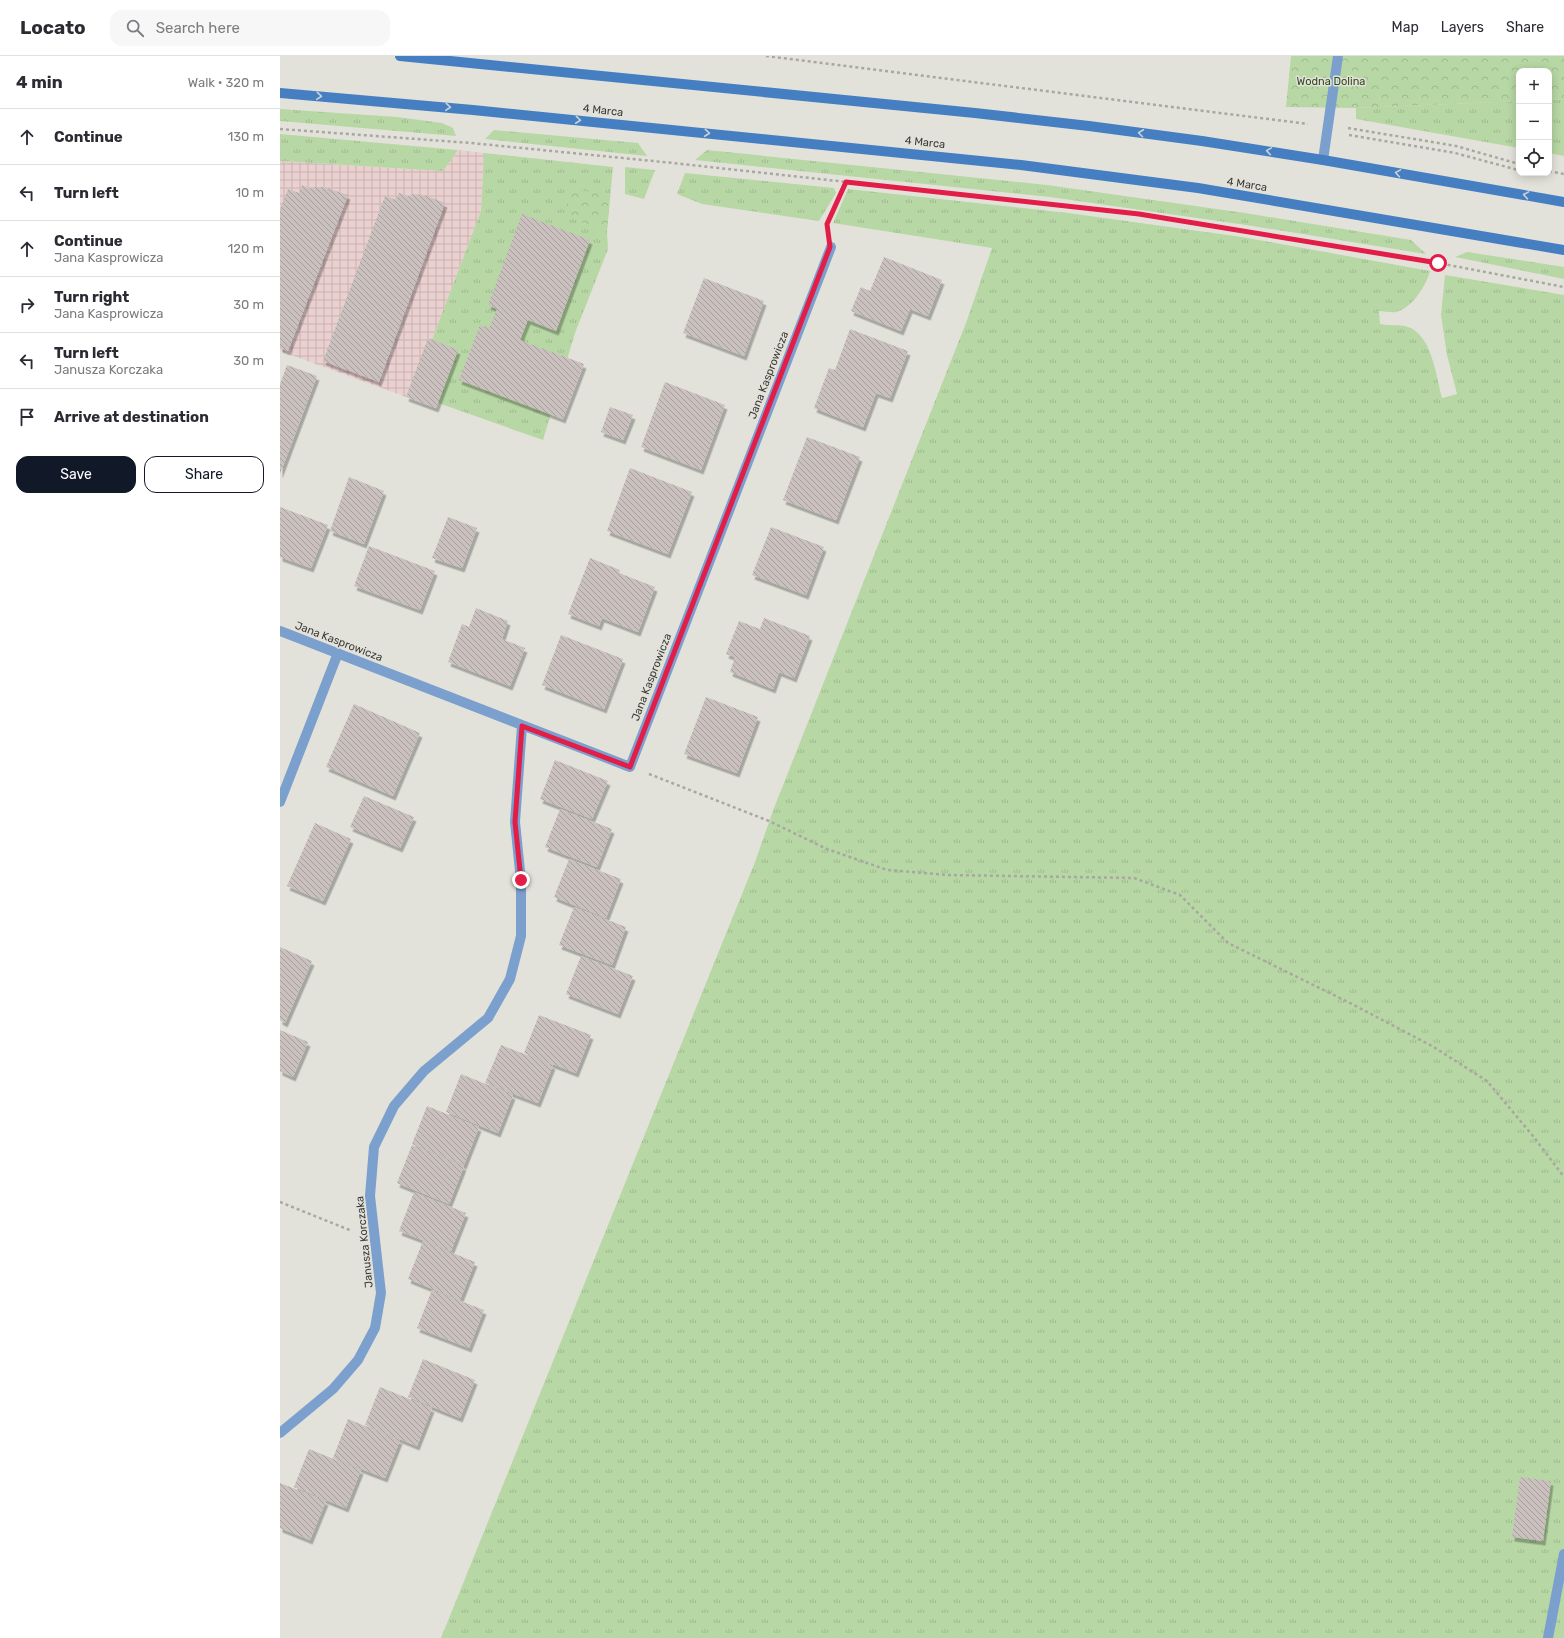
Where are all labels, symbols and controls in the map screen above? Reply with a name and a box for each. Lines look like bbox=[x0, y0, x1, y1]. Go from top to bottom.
search box bbox=[110, 10, 390, 46]
text: Locato bbox=[20, 16, 86, 39]
icon: search bbox=[124, 17, 146, 39]
text: Search here bbox=[156, 19, 240, 37]
text: Map bbox=[1392, 19, 1419, 36]
text: Layers bbox=[1441, 19, 1484, 36]
text: Share bbox=[1506, 19, 1544, 36]
map controls bbox=[1516, 68, 1552, 176]
button: + bbox=[1516, 68, 1552, 104]
text: 4 min bbox=[16, 72, 63, 92]
text: Walk · 320 m bbox=[188, 75, 264, 90]
park label: Wodna Dolina bbox=[1297, 75, 1365, 88]
one-way arrow bbox=[316, 91, 322, 100]
street label: 4 Marca bbox=[582, 102, 624, 119]
one-way arrow bbox=[445, 103, 451, 112]
button: − bbox=[1516, 104, 1552, 140]
one-way arrow bbox=[575, 115, 581, 124]
icon: ahead bbox=[16, 126, 38, 148]
text: Continue bbox=[54, 128, 123, 146]
one-way arrow bbox=[704, 128, 710, 137]
text: 130 m bbox=[228, 129, 264, 144]
one-way arrow bbox=[1138, 129, 1144, 138]
street label: 4 Marca bbox=[904, 134, 946, 151]
button: locate bbox=[1516, 140, 1552, 176]
one-way arrow bbox=[1266, 148, 1272, 156]
one-way arrow bbox=[1394, 169, 1401, 177]
street label: 4 Marca bbox=[1226, 175, 1268, 194]
icon: left bbox=[16, 182, 38, 204]
text: Turn left bbox=[54, 184, 119, 202]
text: 10 m bbox=[235, 185, 264, 200]
one-way arrow bbox=[1522, 191, 1529, 200]
text: Continue bbox=[54, 232, 123, 250]
icon: ahead bbox=[16, 238, 38, 260]
text: 120 m bbox=[228, 241, 264, 256]
text: Jana Kasprowicza bbox=[54, 250, 164, 265]
route start bbox=[1429, 254, 1447, 272]
text: Turn right bbox=[54, 288, 129, 306]
icon: right bbox=[16, 294, 38, 316]
text: 30 m bbox=[233, 297, 264, 312]
text: Jana Kasprowicza bbox=[54, 306, 164, 321]
street label: Jana Kasprowicza bbox=[746, 330, 791, 421]
text: Turn left bbox=[54, 344, 119, 362]
icon: left bbox=[16, 350, 38, 372]
text: 30 m bbox=[233, 353, 264, 368]
text: Janusza Korczaka bbox=[54, 362, 163, 377]
icon: arrive bbox=[16, 406, 38, 428]
text: Arrive at destination bbox=[54, 408, 209, 426]
button: Save bbox=[16, 456, 136, 493]
button: Share bbox=[144, 456, 264, 493]
street label: Jana Kasprowicza bbox=[293, 619, 384, 664]
street label: Jana Kasprowicza bbox=[629, 632, 674, 723]
route end bbox=[512, 871, 530, 889]
street label: Janusza Korczaka bbox=[353, 1195, 376, 1289]

